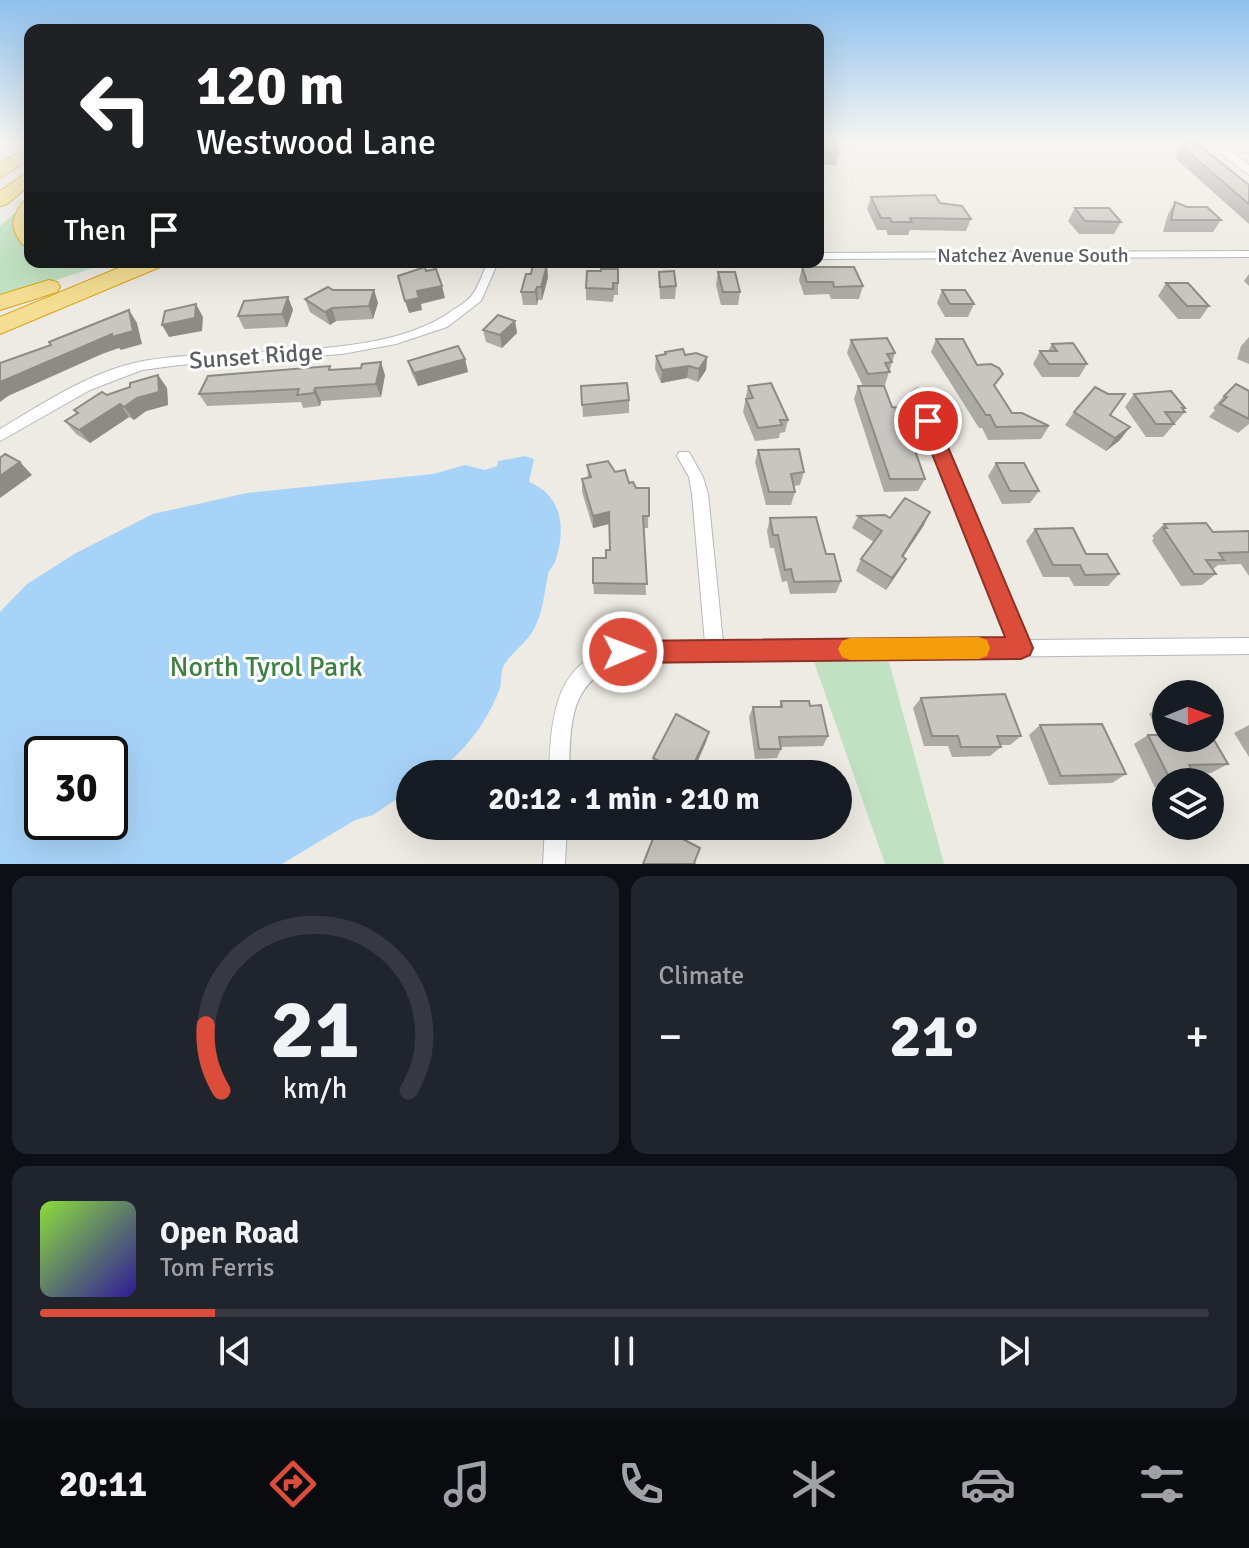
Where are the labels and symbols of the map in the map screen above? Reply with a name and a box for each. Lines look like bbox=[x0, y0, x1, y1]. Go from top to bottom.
street label: Natchez Avenue South bbox=[937, 243, 1129, 268]
street label: Sunset Ridge bbox=[188, 336, 324, 376]
pin bbox=[894, 387, 962, 455]
position arrow bbox=[581, 610, 665, 694]
park label: North Tyrol Park bbox=[169, 650, 363, 684]
north arrow bbox=[1152, 680, 1224, 752]
speed limit sign: 30 bbox=[24, 736, 128, 840]

